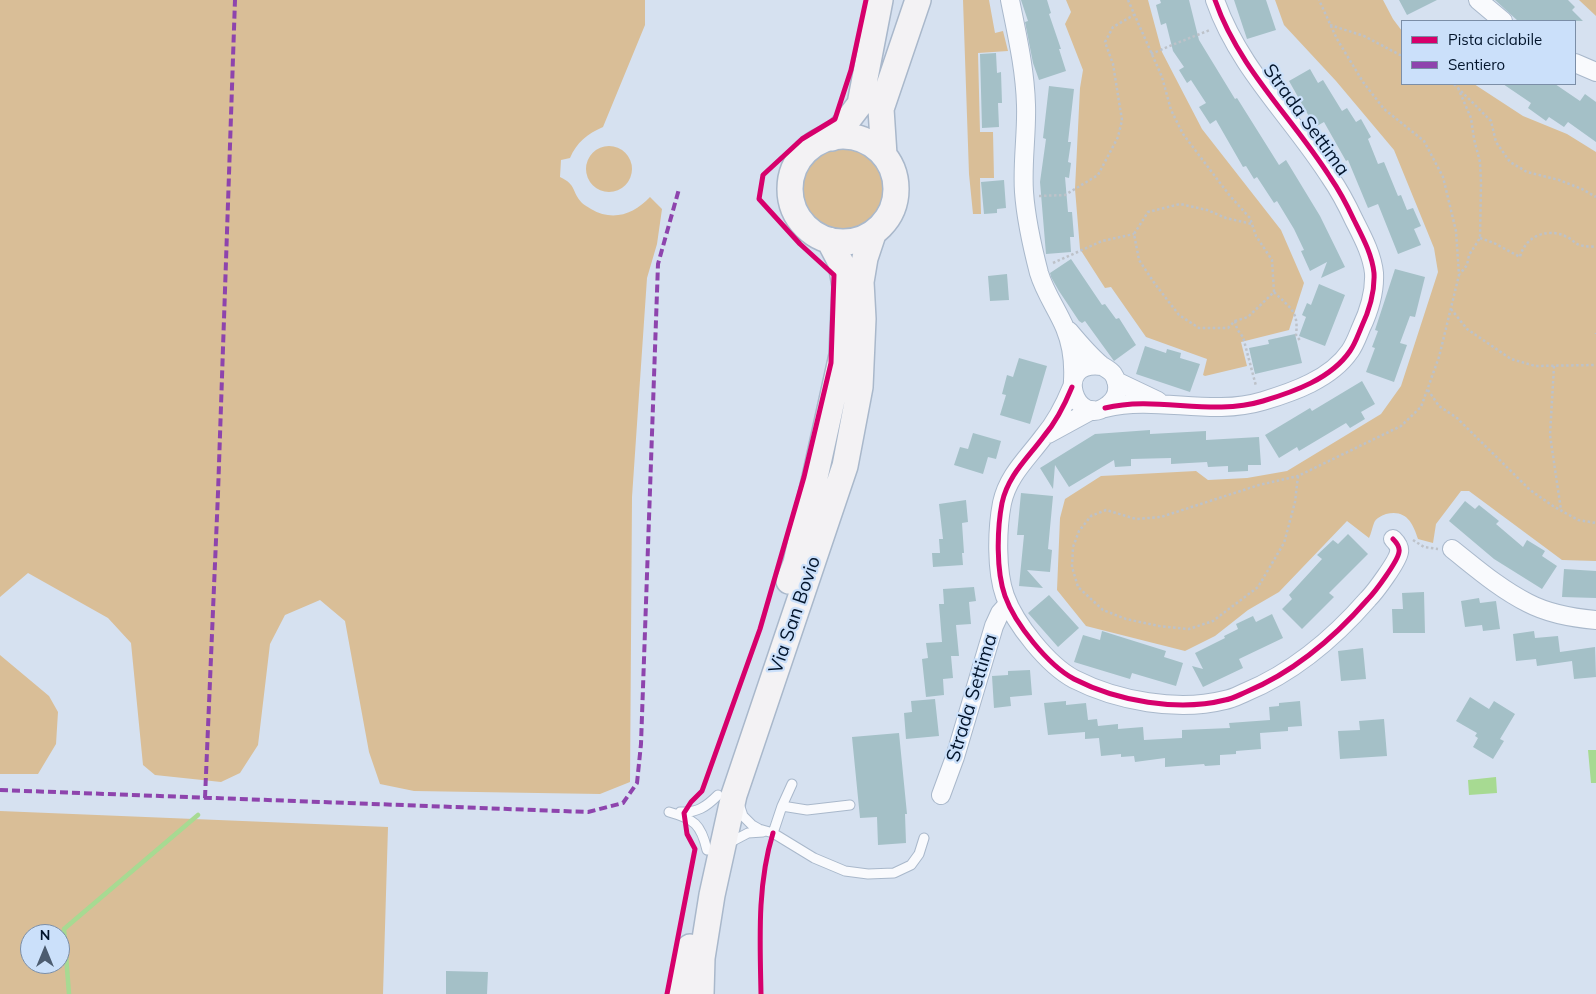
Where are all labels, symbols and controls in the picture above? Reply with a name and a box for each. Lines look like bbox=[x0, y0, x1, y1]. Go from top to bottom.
legend bbox=[1401, 20, 1576, 85]
text: Pista ciclabile bbox=[1448, 30, 1542, 49]
text: Sentiero bbox=[1448, 55, 1505, 74]
street label: Strada Settima bbox=[1258, 60, 1354, 180]
street label: Via San Bovio bbox=[764, 553, 826, 677]
street label: Strada Settima bbox=[942, 631, 1002, 765]
north arrow bbox=[20, 924, 70, 974]
text: N bbox=[40, 926, 50, 944]

